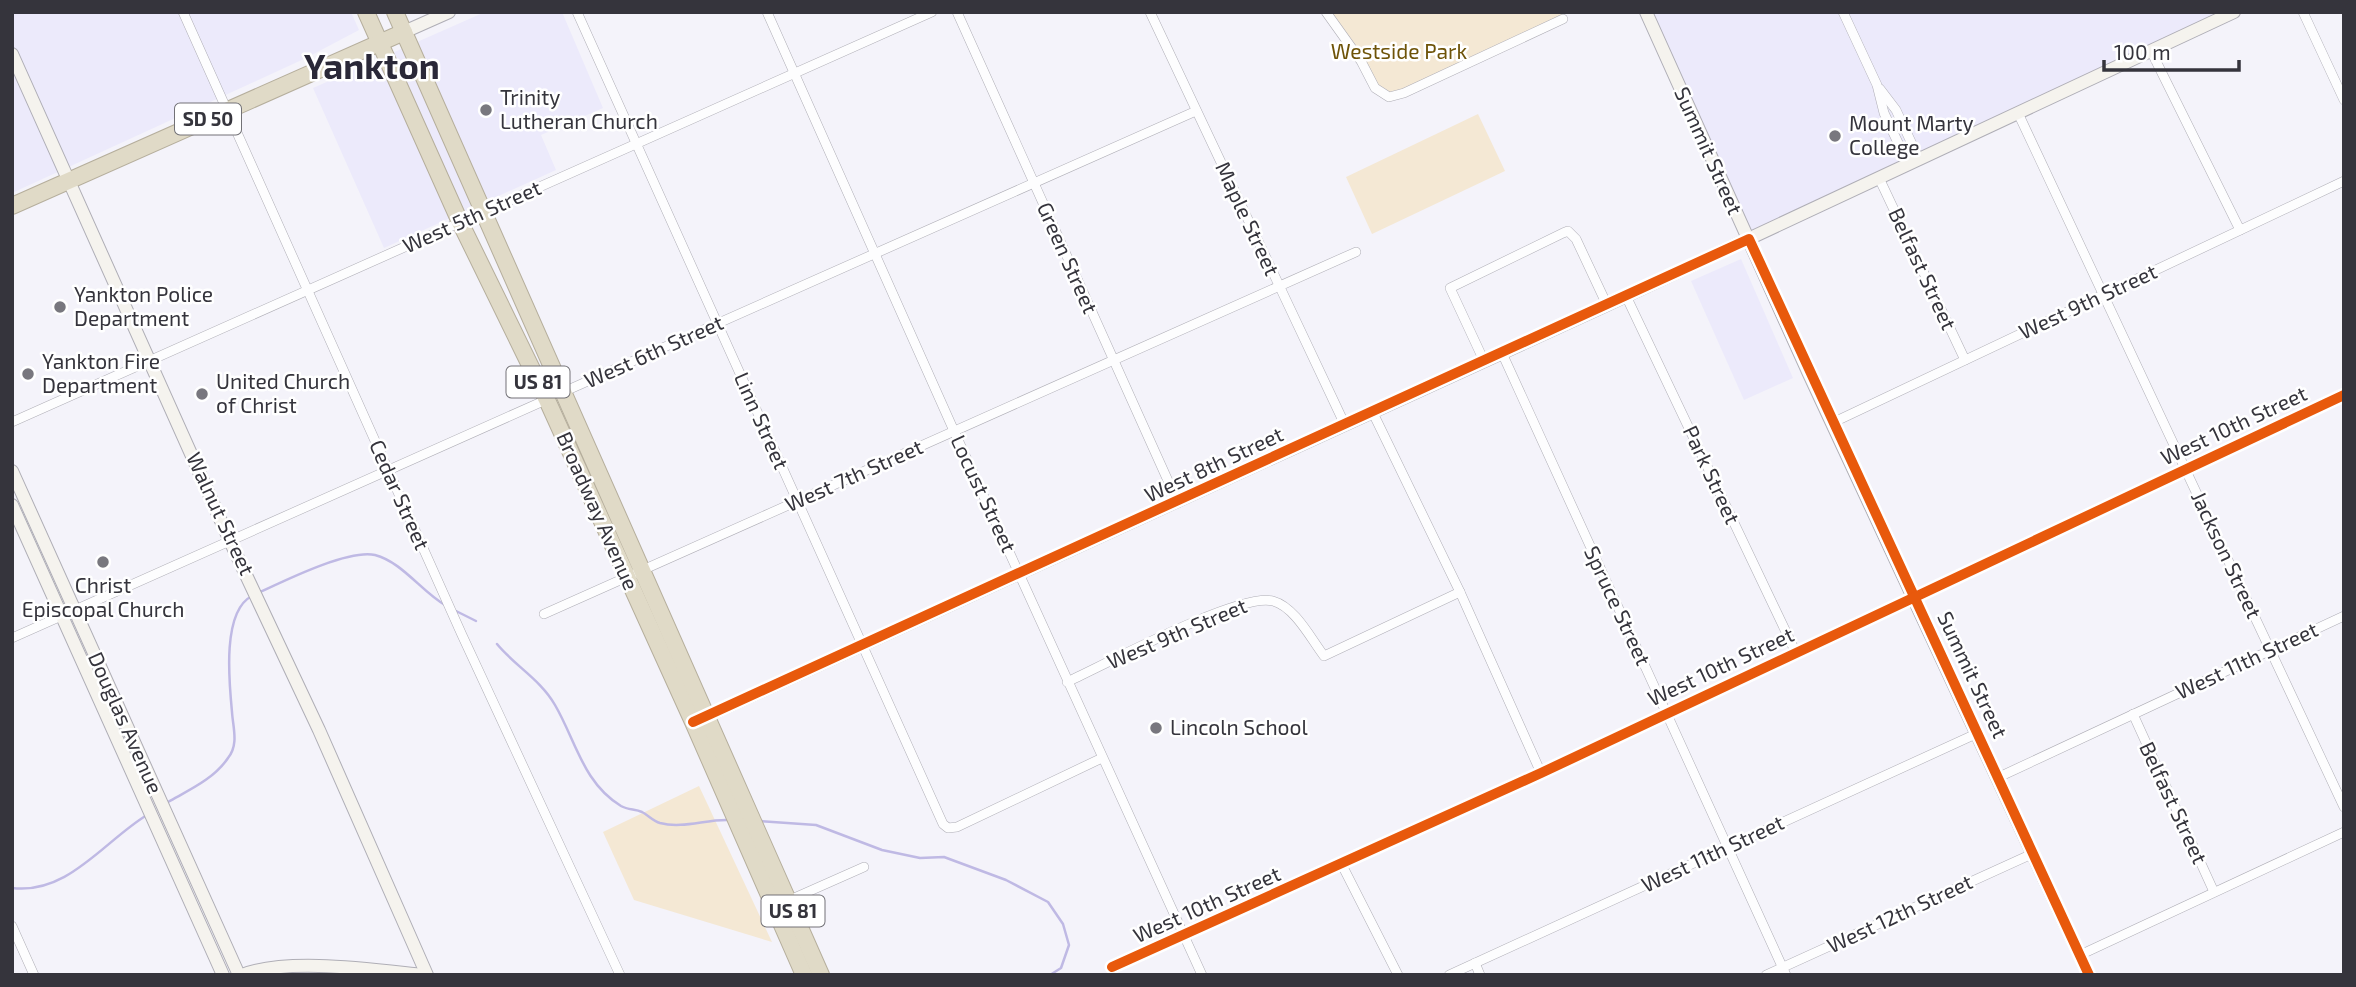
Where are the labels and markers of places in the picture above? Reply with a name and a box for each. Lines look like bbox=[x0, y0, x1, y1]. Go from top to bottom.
place label: Trinity Lutheran Church bbox=[500, 84, 658, 133]
marker: Trinity Lutheran Church bbox=[478, 102, 494, 118]
place label: Mount Marty College bbox=[1849, 110, 1974, 159]
marker: Mount Marty College bbox=[1827, 128, 1843, 144]
place label: Yankton Police Department bbox=[74, 281, 213, 330]
marker: Yankton Police Department bbox=[52, 299, 68, 315]
place label: Yankton Fire Department bbox=[42, 348, 160, 397]
marker: Yankton Fire Department bbox=[20, 366, 36, 382]
place label: United Church of Christ bbox=[216, 368, 350, 417]
marker: United Church of Christ bbox=[194, 386, 210, 402]
marker: Christ Episcopal Church bbox=[95, 554, 111, 570]
place label: Christ Episcopal Church bbox=[22, 572, 184, 621]
place label: Lincoln School bbox=[1170, 714, 1308, 739]
marker: Lincoln School bbox=[1148, 720, 1164, 736]

